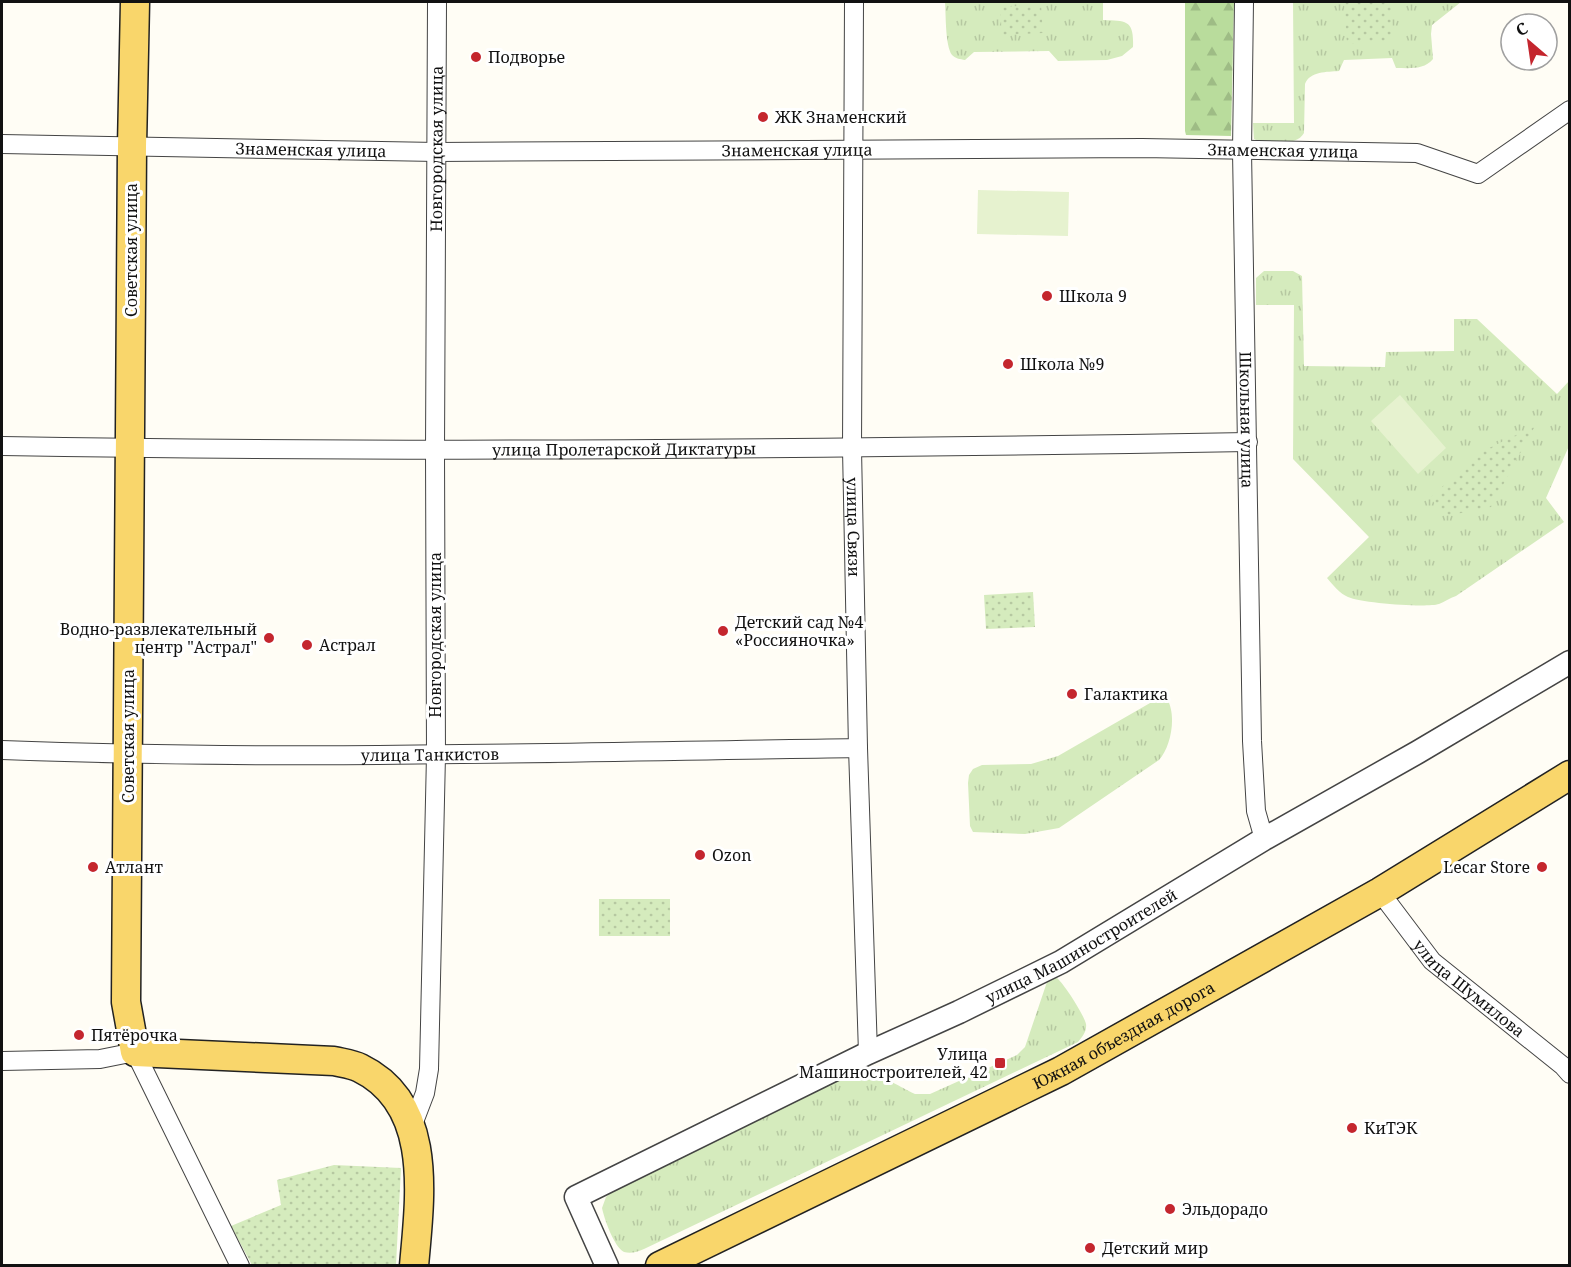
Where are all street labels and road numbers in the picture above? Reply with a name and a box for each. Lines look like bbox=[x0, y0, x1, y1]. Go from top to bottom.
street label: Новгородская улица bbox=[425, 66, 448, 232]
street label: Знаменская улица bbox=[235, 137, 387, 162]
street label: Знаменская улица bbox=[1207, 138, 1359, 163]
street label: Знаменская улица bbox=[721, 139, 873, 161]
street label: Советская улица bbox=[120, 183, 142, 317]
street label: Школьная улица bbox=[1234, 351, 1259, 489]
street label: улица Пролетарской Диктатуры bbox=[492, 437, 756, 461]
street label: улица Связи bbox=[842, 477, 866, 577]
street label: Новгородская улица bbox=[424, 552, 446, 718]
street label: Советская улица bbox=[117, 669, 139, 803]
street label: улица Танкистов bbox=[361, 743, 499, 766]
street label: улица Машиностроителей bbox=[982, 883, 1181, 1008]
street label: улица Шумилова bbox=[1408, 935, 1529, 1042]
street label: Южная объездная дорога bbox=[1029, 976, 1219, 1094]

